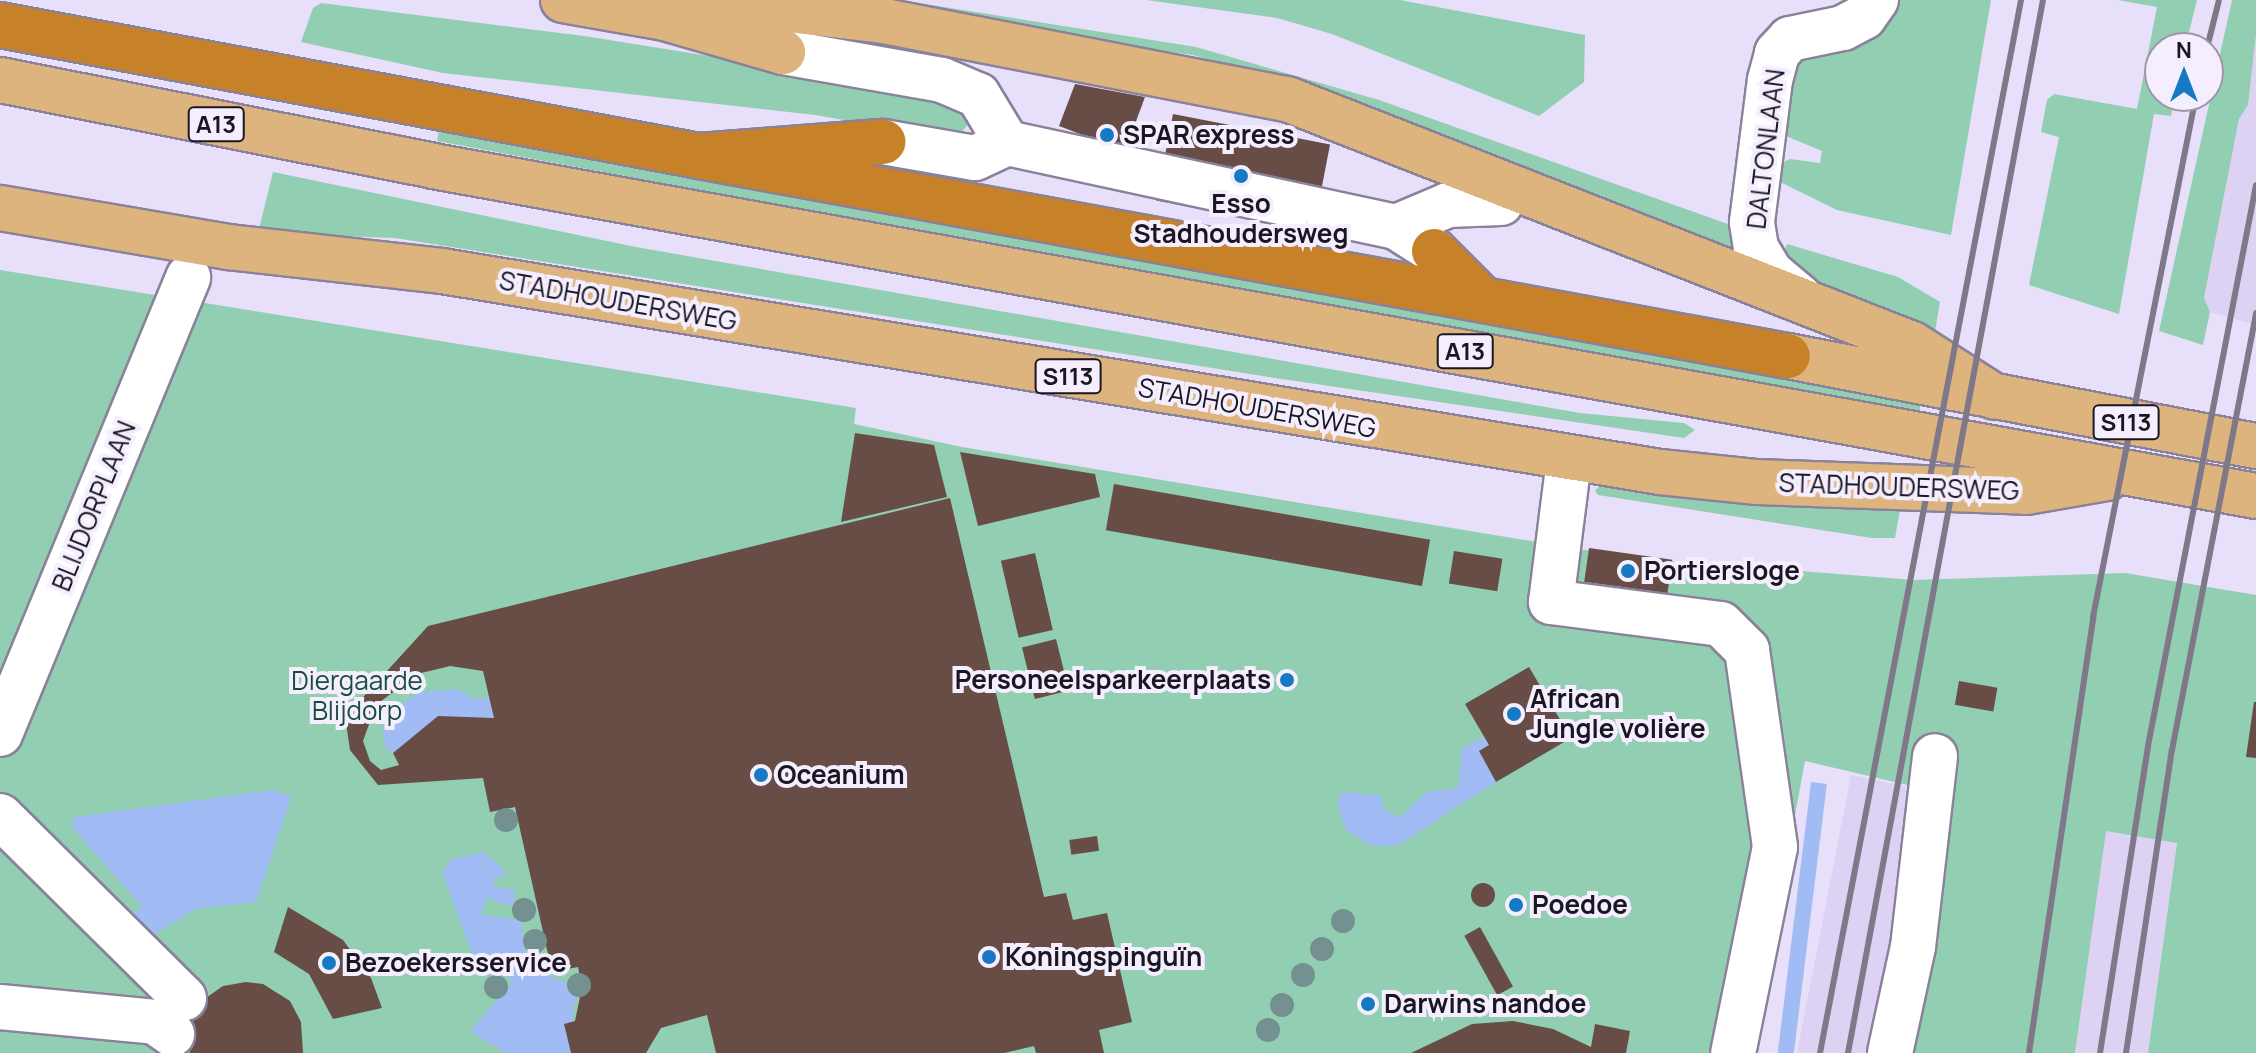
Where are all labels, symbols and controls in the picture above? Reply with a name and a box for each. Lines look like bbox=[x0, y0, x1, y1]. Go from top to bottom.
north arrow bbox=[2144, 32, 2224, 112]
text: N bbox=[2176, 35, 2192, 65]
street label: DALTONLAAN bbox=[1741, 67, 1791, 231]
road number: A13 bbox=[186, 104, 246, 144]
place label: SPAR express bbox=[1123, 119, 1295, 151]
marker: SPAR express bbox=[1098, 126, 1116, 144]
marker: Esso Stadhoudersweg bbox=[1232, 167, 1250, 185]
place label: Esso Stadhoudersweg bbox=[1133, 188, 1349, 250]
street label: STADHOUDERSWEG bbox=[497, 265, 739, 337]
road number: A13 bbox=[1435, 331, 1495, 371]
road number: S113 bbox=[1034, 356, 1102, 396]
street label: STADHOUDERSWEG bbox=[1136, 372, 1378, 444]
road number: S113 bbox=[2092, 402, 2160, 442]
street label: BLIJDORPLAAN bbox=[46, 416, 142, 596]
street label: STADHOUDERSWEG bbox=[1778, 467, 2020, 507]
place label: Portiersloge bbox=[1644, 555, 1800, 587]
marker: Portiersloge bbox=[1619, 562, 1637, 580]
place label: Personeelsparkeerplaats bbox=[955, 664, 1271, 696]
park label: Diergaarde Blijdorp bbox=[291, 665, 423, 726]
marker: Personeelsparkeerplaats bbox=[1278, 671, 1296, 689]
place label: African Jungle volière bbox=[1530, 683, 1706, 744]
marker: African Jungle volière bbox=[1505, 705, 1523, 723]
place label: Oceanium bbox=[777, 759, 905, 791]
marker: Oceanium bbox=[752, 766, 770, 784]
place label: Poedoe bbox=[1532, 889, 1628, 921]
marker: Poedoe bbox=[1507, 896, 1525, 914]
place label: Koningspinguïn bbox=[1005, 941, 1202, 973]
place label: Bezoekersservice bbox=[345, 947, 567, 979]
marker: Koningspinguïn bbox=[980, 948, 998, 966]
marker: Bezoekersservice bbox=[320, 954, 338, 972]
place label: Darwins nandoe bbox=[1384, 988, 1586, 1020]
marker: Darwins nandoe bbox=[1359, 995, 1377, 1013]

